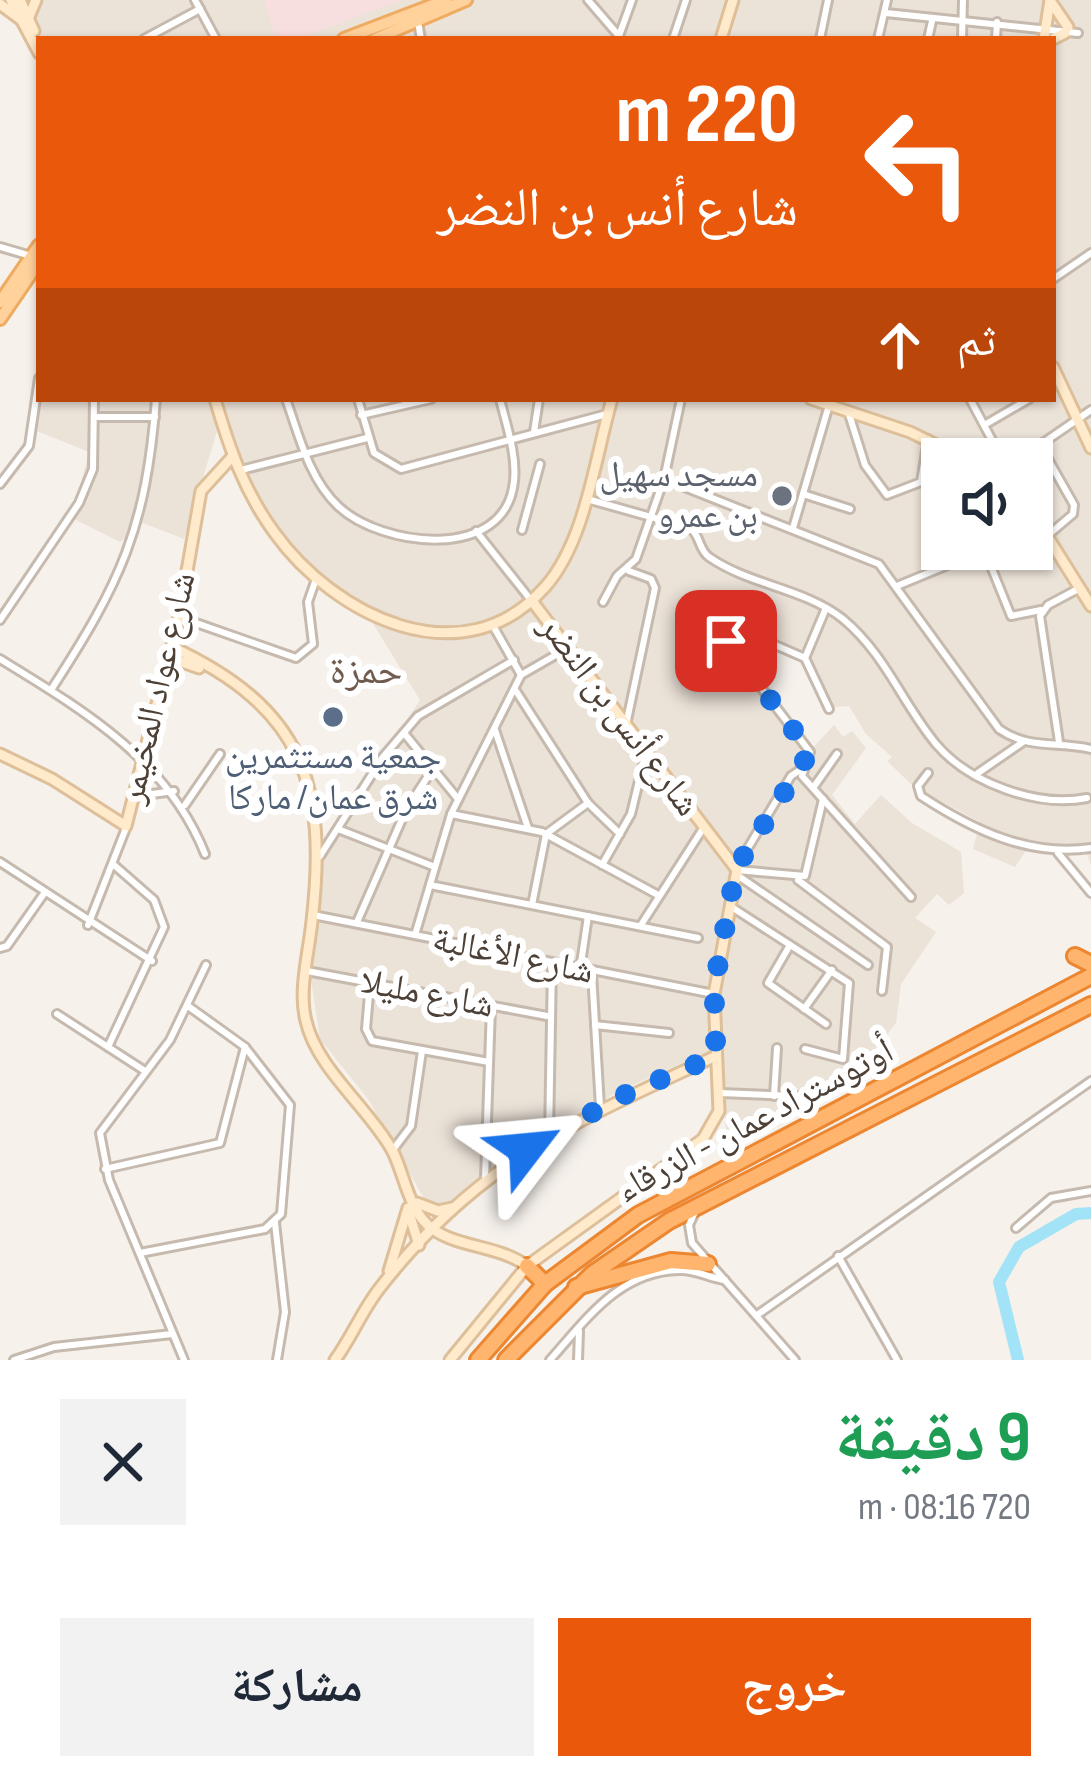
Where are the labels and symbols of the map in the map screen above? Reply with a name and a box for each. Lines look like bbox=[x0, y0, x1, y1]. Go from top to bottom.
place label: مسجد سهيل بن عمرو bbox=[599, 454, 758, 538]
marker: مسجد سهيل بن عمرو bbox=[769, 483, 795, 509]
street label: شارع عواد المخيمر bbox=[110, 568, 205, 809]
pin bbox=[675, 590, 777, 692]
street label: شارع أنس بن النضر bbox=[529, 605, 710, 825]
district label: حمزة bbox=[330, 648, 402, 695]
marker: جمعية مستثمرين شرق عمان/ ماركا bbox=[320, 704, 346, 730]
place label: جمعية مستثمرين شرق عمان/ ماركا bbox=[225, 736, 441, 820]
street label: شارع الأغالبة bbox=[429, 918, 597, 994]
street label: شارع مليلا bbox=[357, 960, 497, 1028]
street label: أوتوستراد عمان - الزرقاء bbox=[608, 1029, 901, 1212]
position arrow bbox=[463, 1086, 589, 1212]

